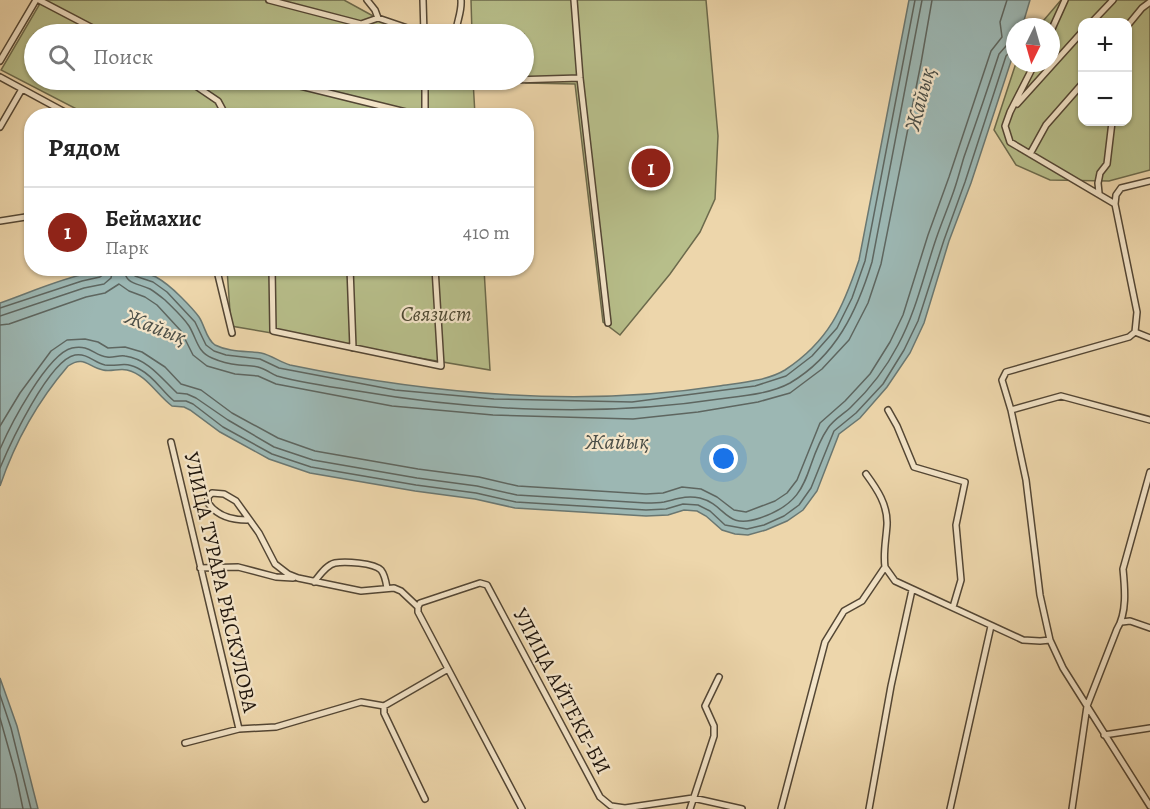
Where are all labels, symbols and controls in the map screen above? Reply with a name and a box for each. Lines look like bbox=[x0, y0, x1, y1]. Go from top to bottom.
north arrow bbox=[1006, 18, 1060, 72]
map controls bbox=[1078, 18, 1132, 126]
button: + bbox=[1078, 18, 1132, 72]
search box bbox=[24, 24, 534, 90]
icon: search bbox=[45, 41, 78, 74]
text: Поиск bbox=[93, 42, 153, 72]
water label: Жайық bbox=[897, 65, 943, 135]
button: − bbox=[1078, 72, 1132, 126]
text: Рядом bbox=[48, 130, 120, 165]
pin: 1 bbox=[632, 146, 670, 190]
text: Беймахис bbox=[105, 204, 201, 234]
text: 1 bbox=[64, 219, 71, 246]
text: 410 m bbox=[463, 219, 510, 246]
text: Парк bbox=[105, 234, 149, 261]
park label: Связист bbox=[401, 300, 471, 328]
water label: Жайық bbox=[119, 301, 191, 352]
water label: Жайық bbox=[584, 427, 649, 457]
your location bbox=[709, 444, 738, 473]
street label: УЛИЦА ТУРАРА РЫСКУЛОВА bbox=[177, 449, 265, 716]
street label: УЛИЦА АЙТЕКЕ-БИ bbox=[506, 603, 618, 779]

